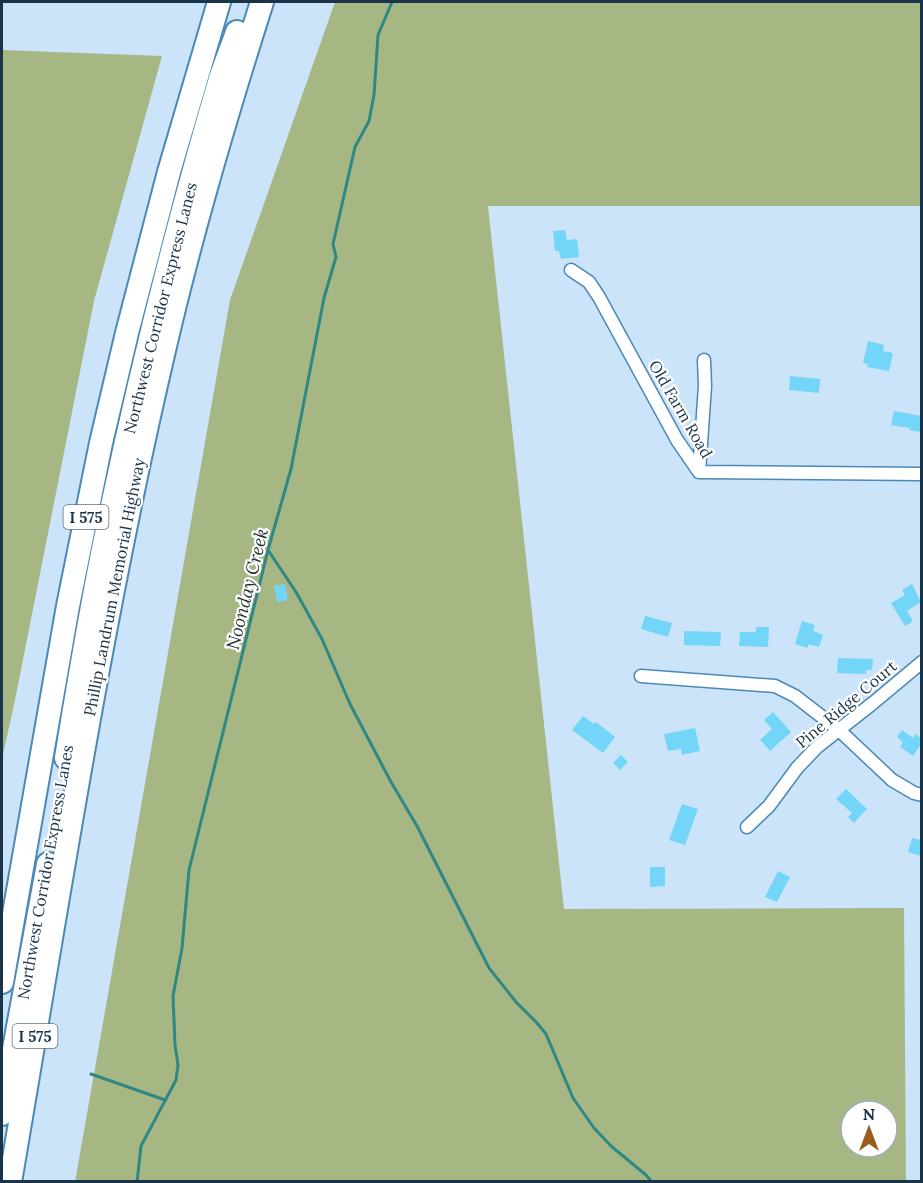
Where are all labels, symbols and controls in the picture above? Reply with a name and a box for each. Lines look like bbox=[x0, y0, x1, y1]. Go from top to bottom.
street label: Northwest Corridor Express Lanes bbox=[119, 180, 201, 436]
street label: Old Farm Road bbox=[645, 356, 717, 462]
street label: Phillip Landrum Memorial Highway bbox=[79, 456, 149, 718]
road number: I 575 bbox=[64, 505, 109, 529]
water label: Noonday Creek bbox=[221, 526, 273, 652]
street label: Pine Ridge Court bbox=[791, 655, 901, 752]
street label: Northwest Corridor Express Lanes bbox=[13, 743, 77, 1001]
road number: I 575 bbox=[12, 1024, 57, 1048]
north arrow bbox=[839, 1099, 899, 1159]
text: N bbox=[863, 1104, 875, 1124]

